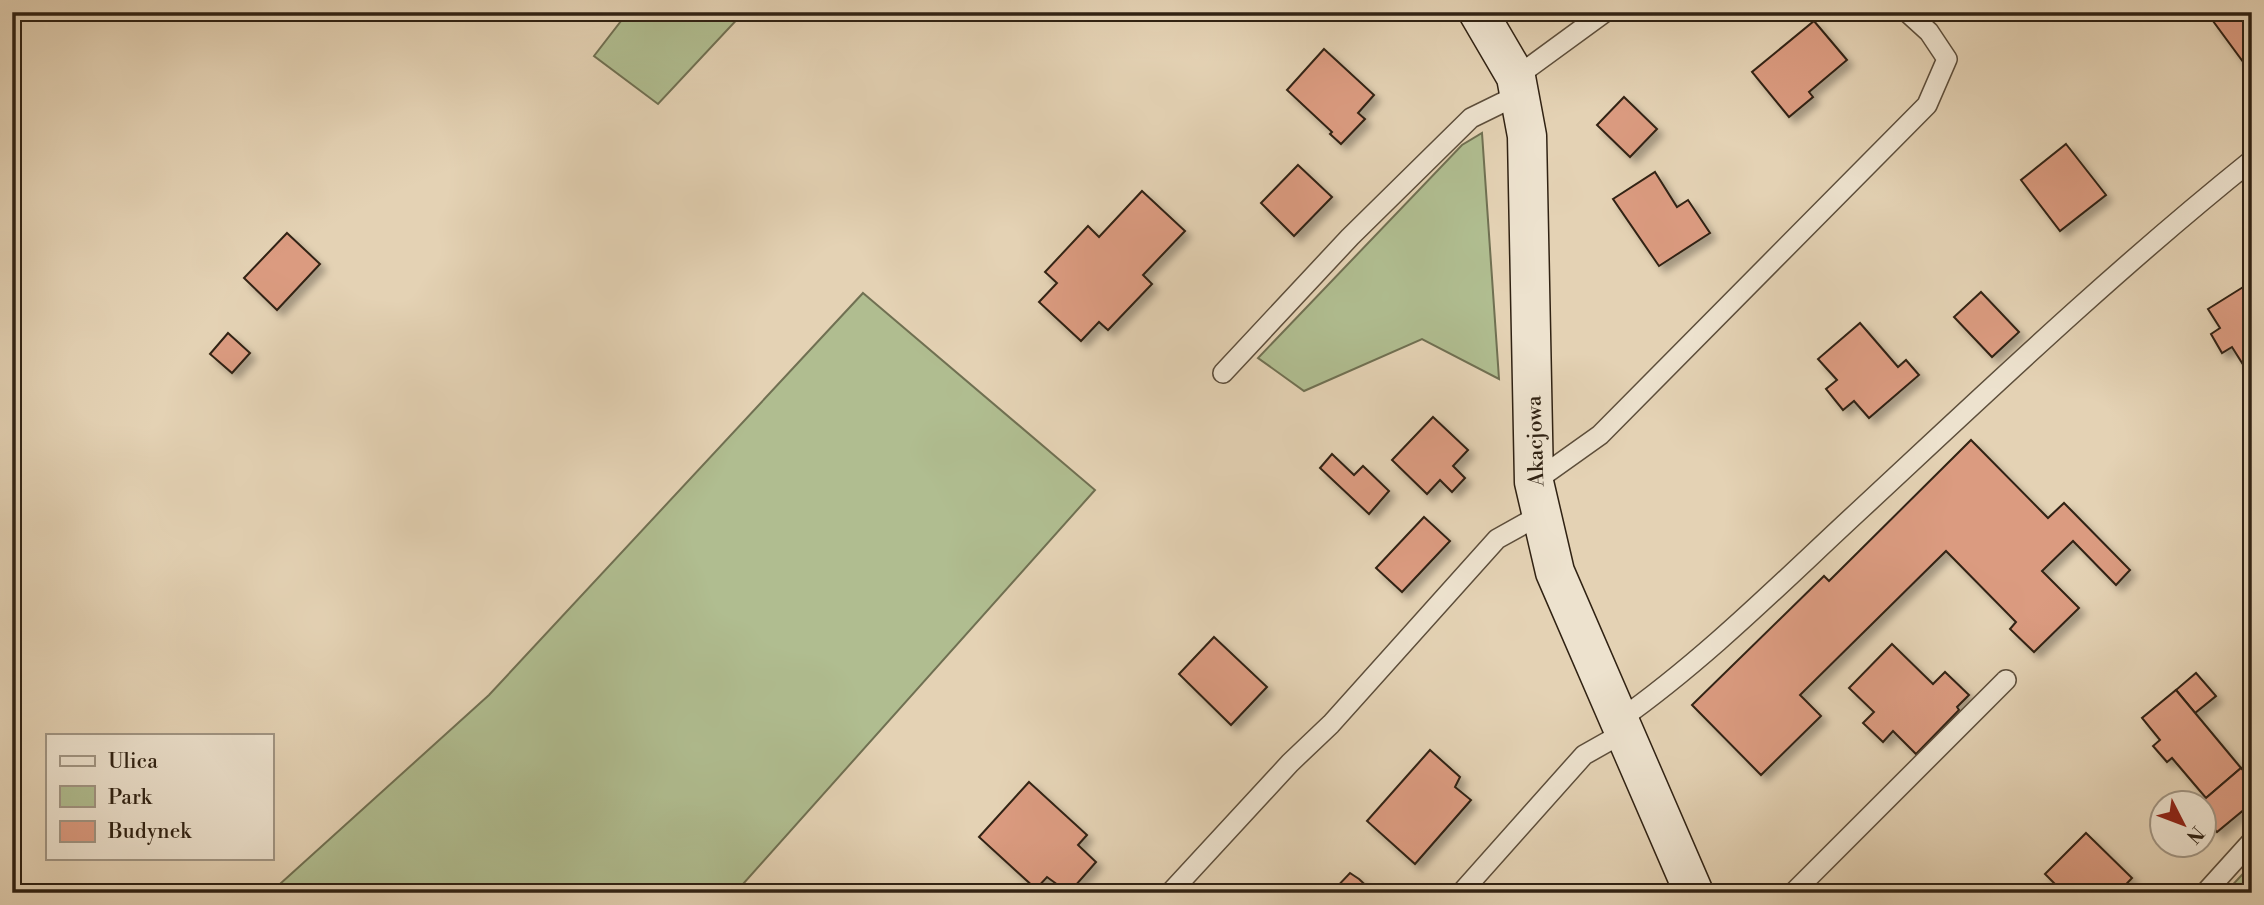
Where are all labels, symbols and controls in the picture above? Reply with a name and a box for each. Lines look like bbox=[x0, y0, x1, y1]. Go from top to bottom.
street label: Akacjowa bbox=[1521, 395, 1551, 488]
legend bbox=[46, 734, 273, 860]
text: Ulica bbox=[108, 749, 158, 775]
text: Park bbox=[108, 785, 153, 811]
north arrow bbox=[2148, 790, 2218, 860]
text: Budynek bbox=[107, 819, 192, 845]
text: N bbox=[2181, 821, 2209, 848]

